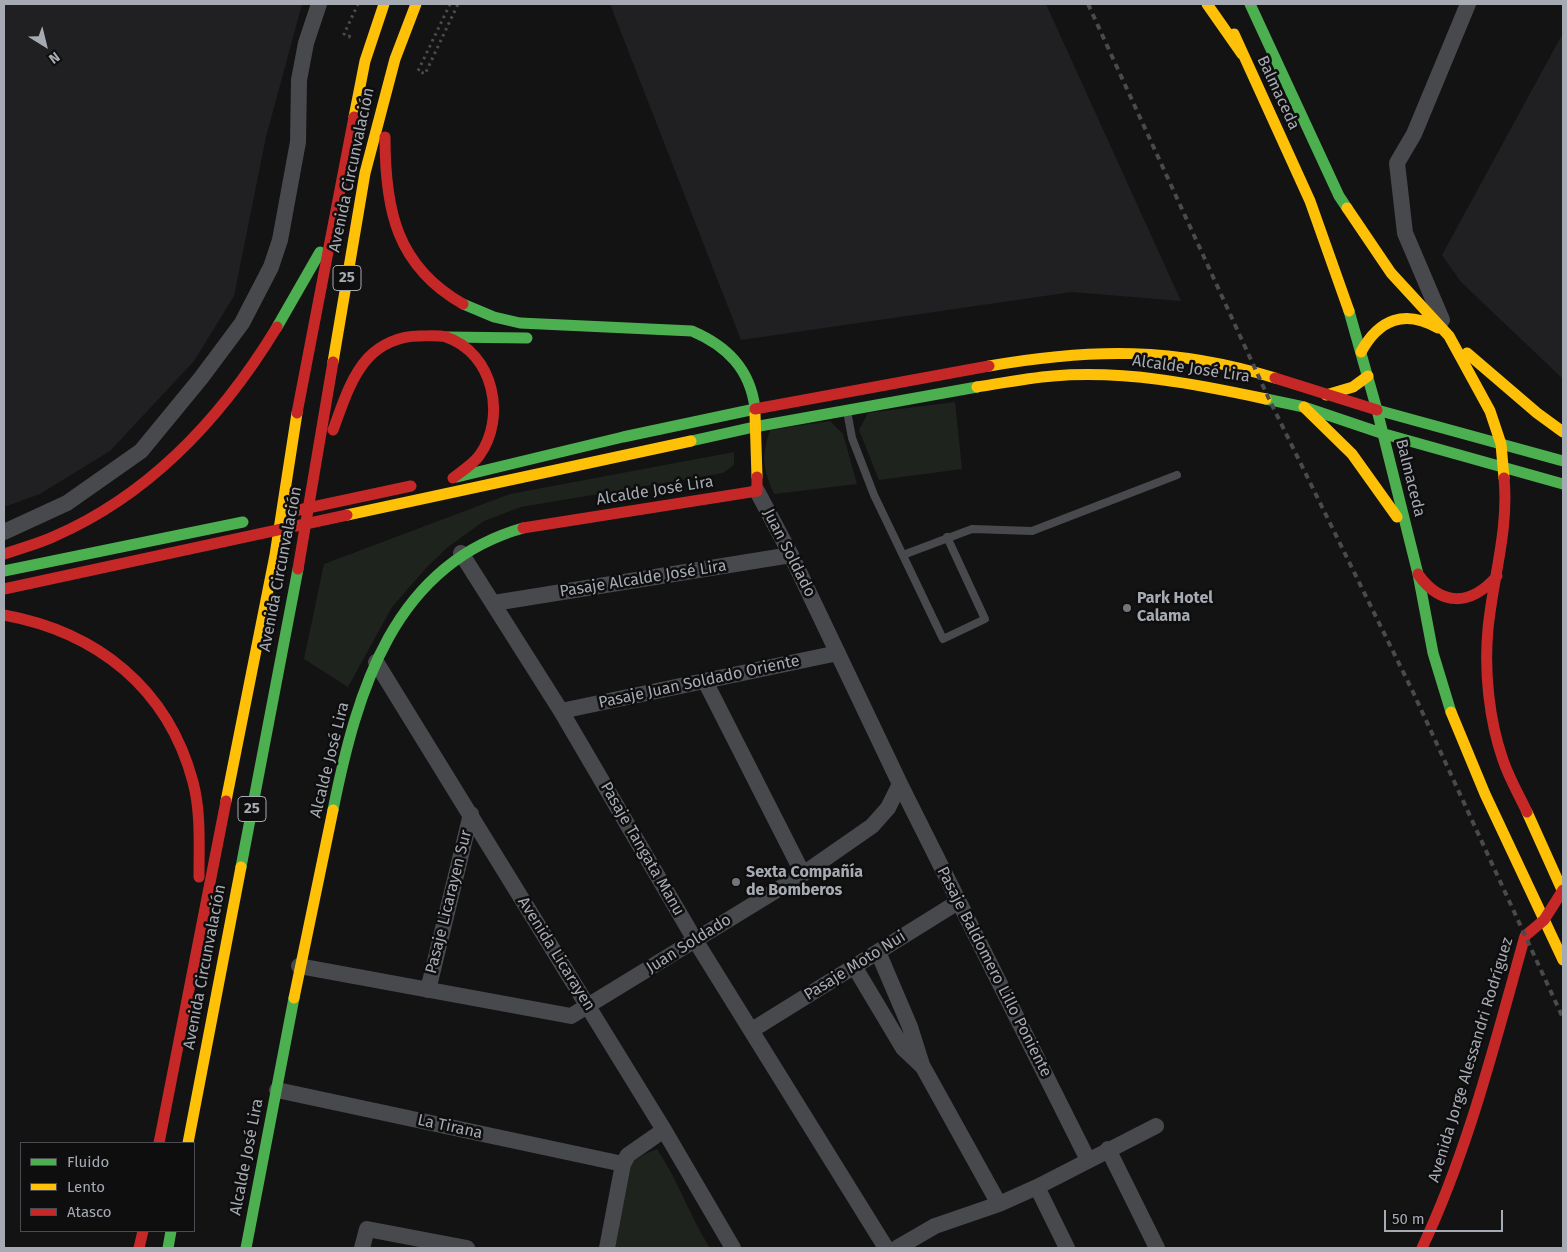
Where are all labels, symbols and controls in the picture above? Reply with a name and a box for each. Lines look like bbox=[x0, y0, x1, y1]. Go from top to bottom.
north arrow bbox=[20, 20, 70, 70]
text: N bbox=[45, 48, 63, 67]
street label: Balmaceda bbox=[1252, 53, 1304, 133]
street label: Avenida Circunvalación bbox=[325, 86, 379, 254]
road number: 25 bbox=[333, 266, 361, 290]
street label: Alcalde José Lira bbox=[1131, 351, 1251, 387]
street label: Balmaceda bbox=[1391, 437, 1429, 519]
street label: Alcalde José Lira bbox=[595, 472, 715, 510]
street label: Avenida Circunvalación bbox=[256, 485, 306, 653]
street label: Juan Soldado bbox=[759, 506, 819, 600]
street label: Pasaje Alcalde José Lira bbox=[558, 556, 728, 602]
place label: Park Hotel Calama bbox=[1137, 589, 1213, 627]
marker: Park Hotel Calama bbox=[1121, 602, 1133, 614]
street label: Pasaje Juan Soldado Oriente bbox=[597, 651, 801, 713]
street label: Alcalde José Lira bbox=[306, 700, 354, 820]
street label: Pasaje Tangata Manu bbox=[596, 779, 688, 919]
road number: 25 bbox=[238, 796, 266, 822]
street label: Pasaje Licarayen Sur bbox=[422, 828, 476, 976]
place label: Sexta Compañía de Bomberos bbox=[746, 863, 863, 901]
street label: Pasaje Baldomero Lillo Poniente bbox=[932, 864, 1056, 1080]
marker: Sexta Compañía de Bomberos bbox=[730, 876, 742, 888]
street label: Avenida Circunvalación bbox=[180, 883, 230, 1051]
street label: Avenida Licarayen bbox=[513, 893, 599, 1015]
street label: Juan Soldado bbox=[643, 910, 735, 978]
street label: Pasaje Moto Nui bbox=[801, 927, 909, 1005]
street label: Avenida Jorge Alessandri Rodríguez bbox=[1425, 935, 1517, 1185]
street label: Alcalde José Lira bbox=[226, 1097, 268, 1217]
street label: La Tirana bbox=[416, 1111, 484, 1143]
legend bbox=[20, 1142, 195, 1232]
text: Fluido bbox=[67, 1153, 109, 1171]
text: Lento bbox=[67, 1178, 105, 1196]
scale bar bbox=[1387, 1200, 1506, 1232]
text: Atasco bbox=[67, 1203, 112, 1221]
text: 50 m bbox=[1392, 1210, 1425, 1228]

